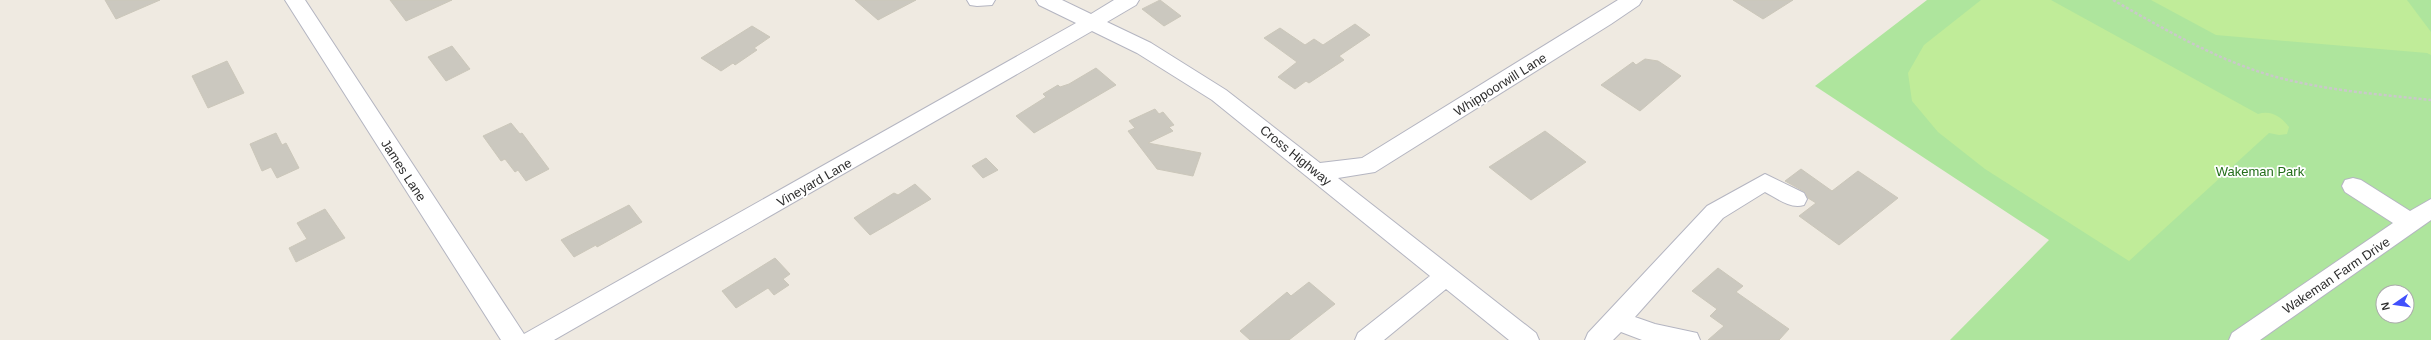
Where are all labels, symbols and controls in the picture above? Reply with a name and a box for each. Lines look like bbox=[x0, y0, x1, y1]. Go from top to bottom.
street label: Whippoorwill Lane bbox=[1451, 50, 1549, 119]
street label: Cross Highway bbox=[1257, 122, 1335, 189]
street label: James Lane bbox=[378, 136, 429, 204]
street label: Vineyard Lane bbox=[774, 155, 854, 210]
park label: Wakeman Park bbox=[2216, 164, 2305, 179]
street label: Wakeman Farm Drive bbox=[2280, 234, 2393, 317]
north arrow bbox=[2375, 284, 2415, 324]
text: N bbox=[2379, 301, 2392, 311]

